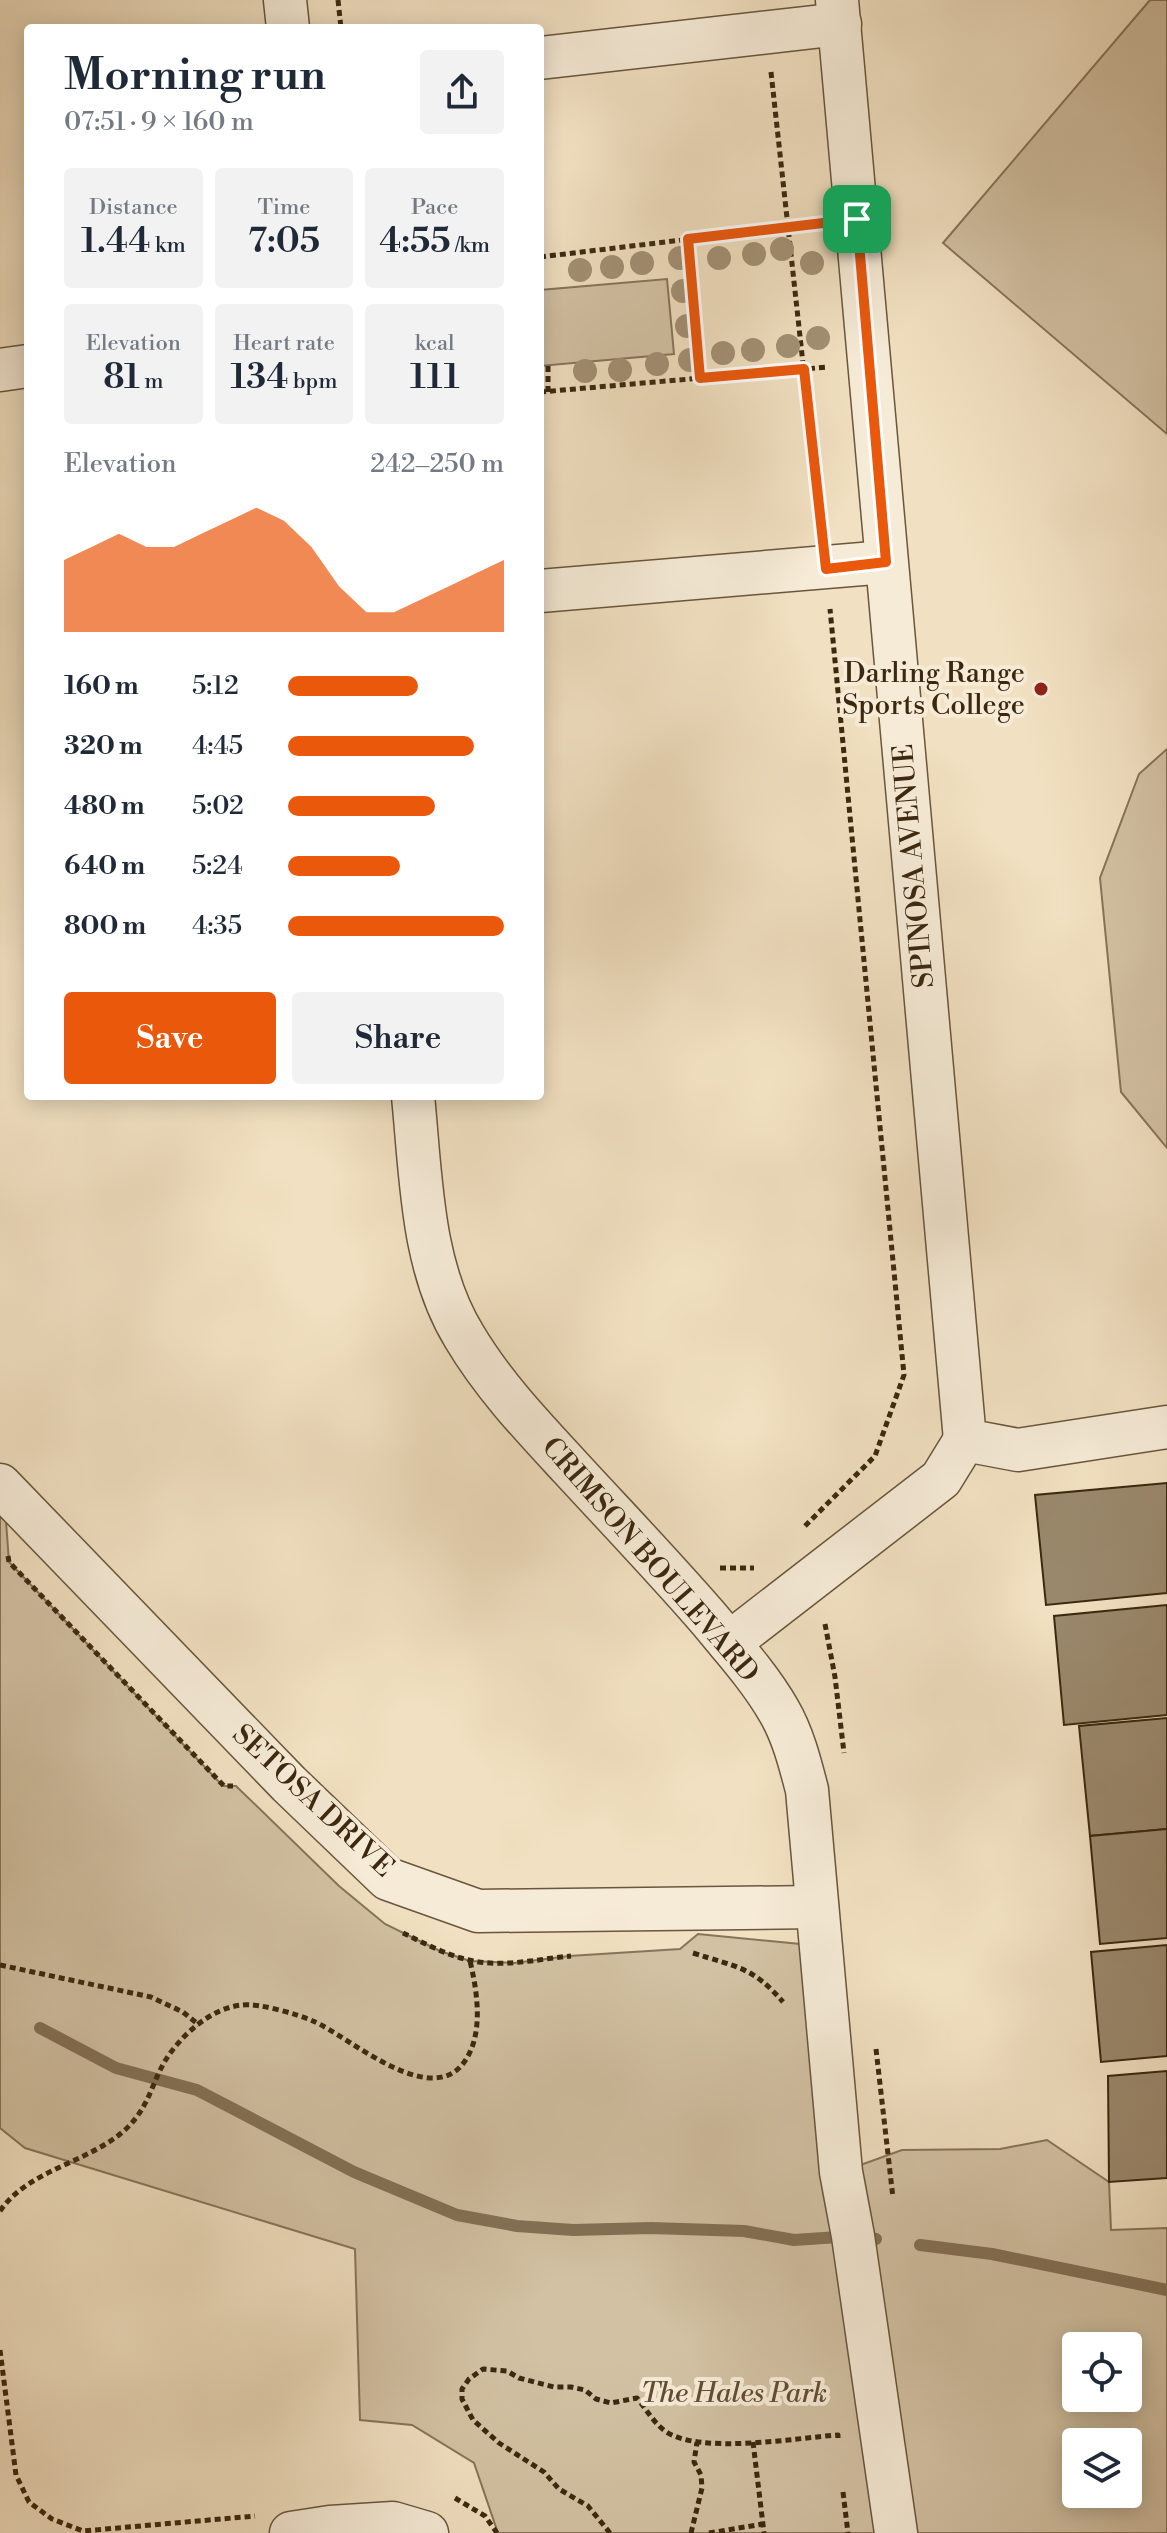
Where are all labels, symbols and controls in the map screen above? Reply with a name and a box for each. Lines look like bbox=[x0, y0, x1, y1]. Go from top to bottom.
text: Morning run bbox=[64, 48, 326, 103]
button: share bbox=[420, 50, 504, 134]
text: 07:51 · 9 × 160 m bbox=[64, 106, 254, 138]
pin bbox=[823, 185, 891, 253]
text: Distance bbox=[89, 194, 178, 221]
text: Time bbox=[258, 194, 310, 221]
text: Pace bbox=[411, 194, 458, 221]
icon: arrive bbox=[835, 197, 879, 241]
text: 1.44 bbox=[81, 221, 150, 263]
text: 7:05 bbox=[248, 221, 320, 263]
text: 4:55 bbox=[379, 221, 451, 263]
text: km bbox=[150, 232, 186, 259]
text: /km bbox=[451, 232, 490, 259]
text: Elevation bbox=[86, 330, 181, 357]
text: Heart rate bbox=[233, 330, 335, 357]
text: kcal bbox=[415, 330, 455, 357]
text: 81 bbox=[103, 357, 140, 399]
text: 134 bbox=[230, 357, 289, 399]
text: 111 bbox=[410, 357, 459, 399]
text: m bbox=[140, 368, 164, 395]
text: bpm bbox=[289, 368, 338, 395]
text: Elevation bbox=[64, 448, 177, 480]
text: 242–250 m bbox=[370, 448, 504, 480]
place label: Darling Range Sports College bbox=[842, 656, 1025, 723]
text: 160 m bbox=[64, 670, 139, 702]
text: 5:12 bbox=[192, 670, 239, 702]
marker: Darling Range Sports College bbox=[1032, 680, 1050, 698]
text: 320 m bbox=[64, 730, 143, 762]
text: 4:45 bbox=[192, 730, 243, 762]
street label: SPINOSA AVENUE bbox=[886, 742, 942, 990]
text: 480 m bbox=[64, 790, 145, 822]
text: 5:02 bbox=[192, 790, 244, 822]
text: 640 m bbox=[64, 850, 145, 882]
text: 5:24 bbox=[192, 850, 243, 882]
text: 800 m bbox=[64, 910, 146, 942]
text: 4:35 bbox=[192, 910, 242, 942]
button: Save bbox=[64, 992, 276, 1084]
button: Share bbox=[292, 992, 504, 1084]
street label: CRIMSON BOULEVARD bbox=[534, 1430, 766, 1690]
street label: SETOSA DRIVE bbox=[225, 1717, 401, 1885]
map controls bbox=[1062, 2332, 1142, 2508]
button: locate bbox=[1062, 2332, 1142, 2412]
park label: The Hales Park bbox=[641, 2376, 827, 2411]
button: layers bbox=[1062, 2428, 1142, 2508]

